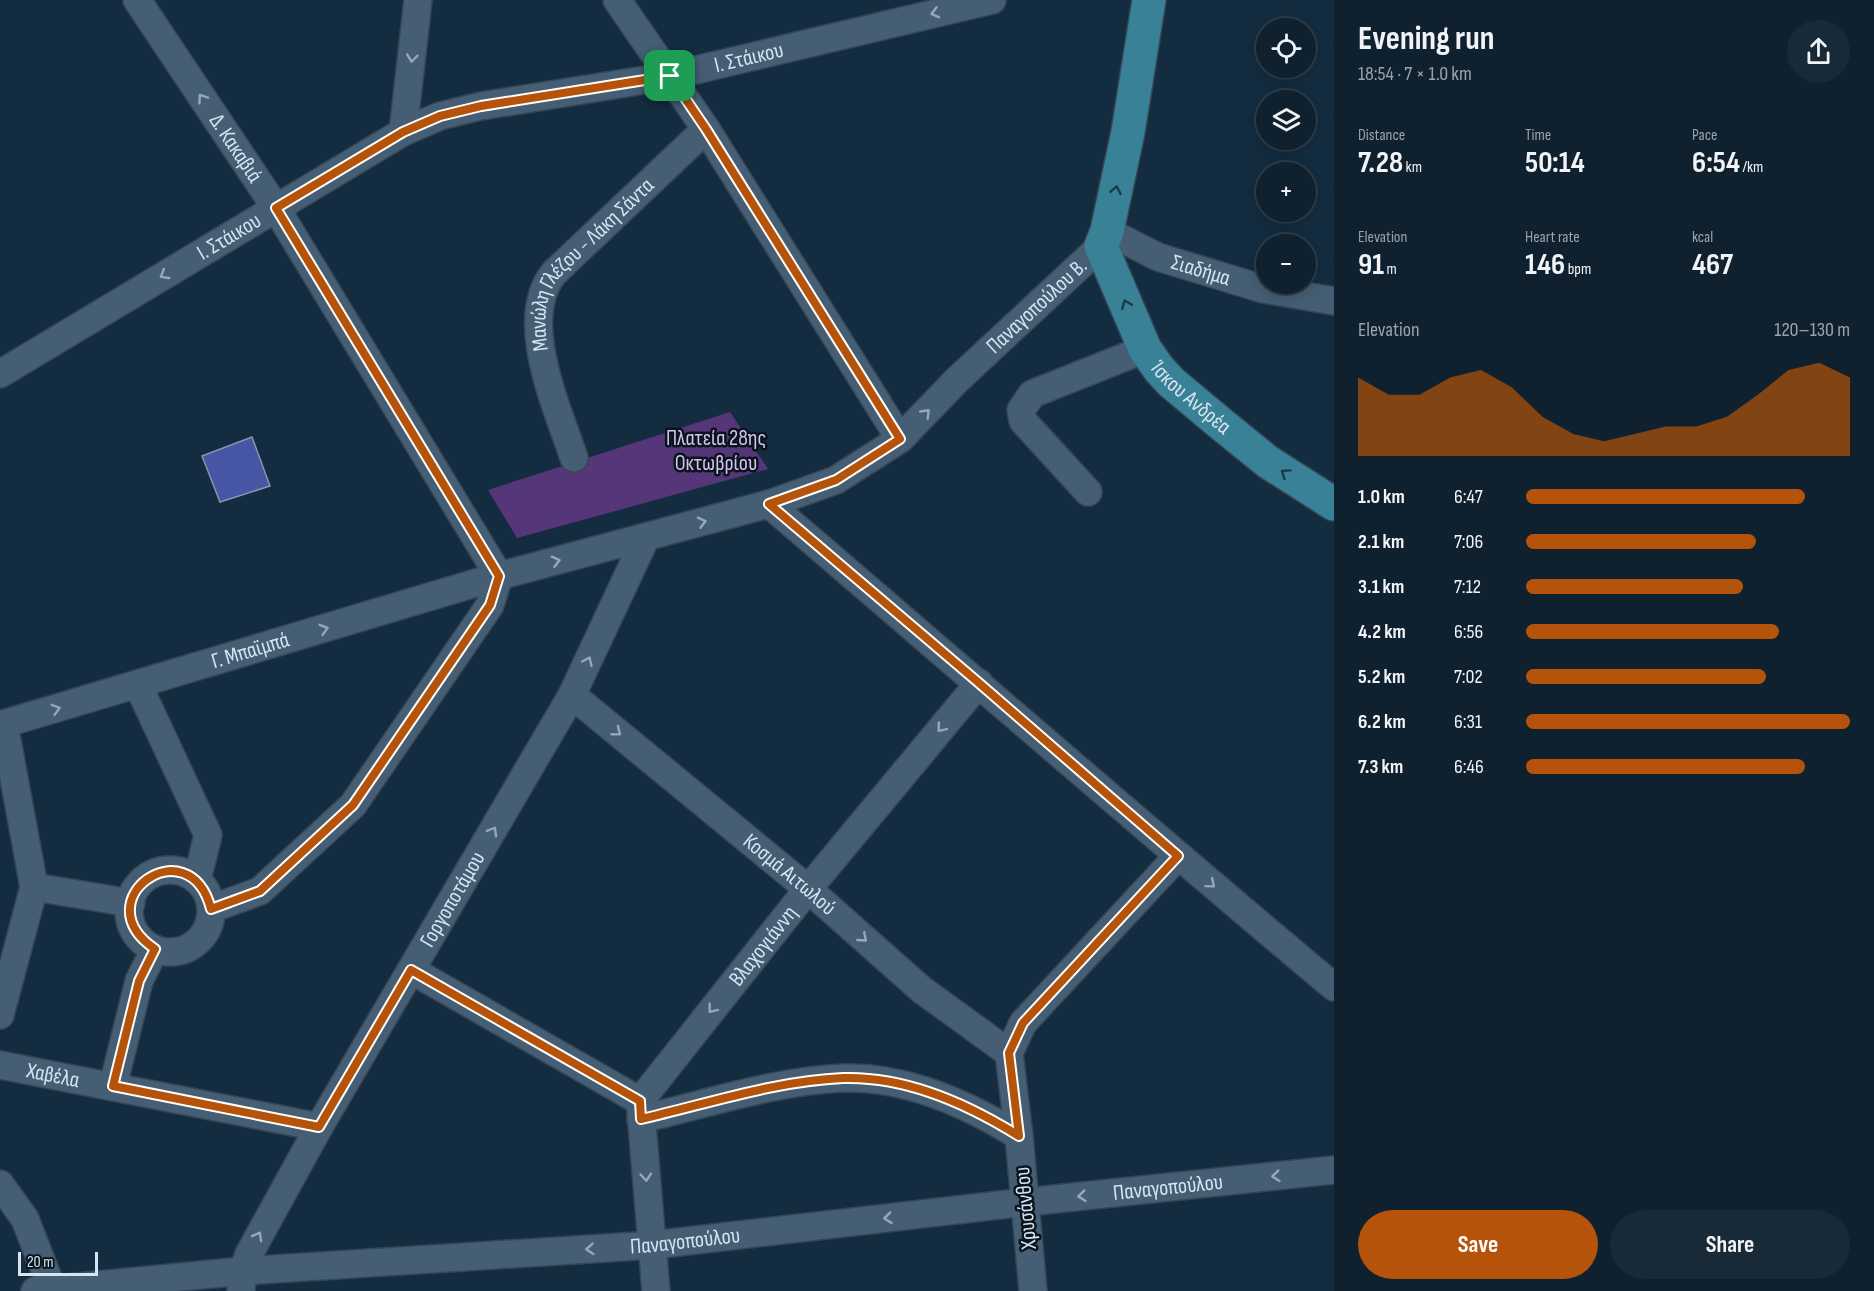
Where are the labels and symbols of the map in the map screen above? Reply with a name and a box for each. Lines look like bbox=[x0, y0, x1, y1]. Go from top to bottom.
one-way arrow bbox=[930, 6, 940, 19]
street label: Ι. Στάικου bbox=[712, 36, 786, 79]
pin bbox=[644, 50, 695, 101]
one-way arrow bbox=[406, 54, 418, 63]
one-way arrow bbox=[198, 94, 210, 104]
street label: Δ. Κακαβιά bbox=[203, 109, 269, 188]
street label: Μανώλη Γλέζου - Λάκη Σάντα bbox=[525, 172, 660, 353]
one-way arrow bbox=[1109, 185, 1122, 195]
street label: Ι. Στάικου bbox=[192, 207, 266, 266]
street label: Σιαδήμα bbox=[1168, 248, 1234, 292]
street label: Παναγοπούλου Β. bbox=[981, 253, 1092, 359]
one-way arrow bbox=[160, 268, 170, 280]
one-way arrow bbox=[1121, 299, 1133, 310]
street label: Ίσκου Ανδρέα bbox=[1143, 355, 1237, 441]
one-way arrow bbox=[918, 409, 929, 420]
park label: Πλατεία 28ης Οκτωβρίου bbox=[666, 425, 766, 477]
one-way arrow bbox=[1280, 469, 1291, 480]
one-way arrow bbox=[697, 517, 707, 529]
one-way arrow bbox=[550, 556, 560, 568]
one-way arrow bbox=[318, 624, 328, 636]
street label: Γ. Μπαϊμπά bbox=[208, 626, 293, 675]
one-way arrow bbox=[580, 656, 592, 667]
one-way arrow bbox=[50, 704, 61, 716]
one-way arrow bbox=[938, 721, 949, 732]
one-way arrow bbox=[610, 724, 621, 735]
one-way arrow bbox=[485, 827, 497, 837]
street label: Κοσμά Αιτωλού bbox=[738, 828, 842, 921]
street label: Γοργοποτάμου bbox=[414, 847, 491, 952]
one-way arrow bbox=[1204, 877, 1215, 888]
street label: Βλαχογιάννη bbox=[723, 900, 803, 991]
one-way arrow bbox=[857, 931, 867, 942]
one-way arrow bbox=[709, 1003, 720, 1014]
street label: Χαβέλα bbox=[23, 1057, 82, 1094]
street label: Χρυσάνθου bbox=[1009, 1166, 1043, 1251]
street label: Παναγοπούλου bbox=[1112, 1168, 1224, 1206]
one-way arrow bbox=[1271, 1169, 1280, 1182]
one-way arrow bbox=[639, 1173, 652, 1182]
one-way arrow bbox=[1077, 1189, 1086, 1202]
one-way arrow bbox=[883, 1211, 893, 1223]
street label: Παναγοπούλου bbox=[629, 1222, 741, 1260]
one-way arrow bbox=[251, 1232, 262, 1242]
one-way arrow bbox=[585, 1242, 594, 1255]
scale bar bbox=[18, 1249, 98, 1276]

